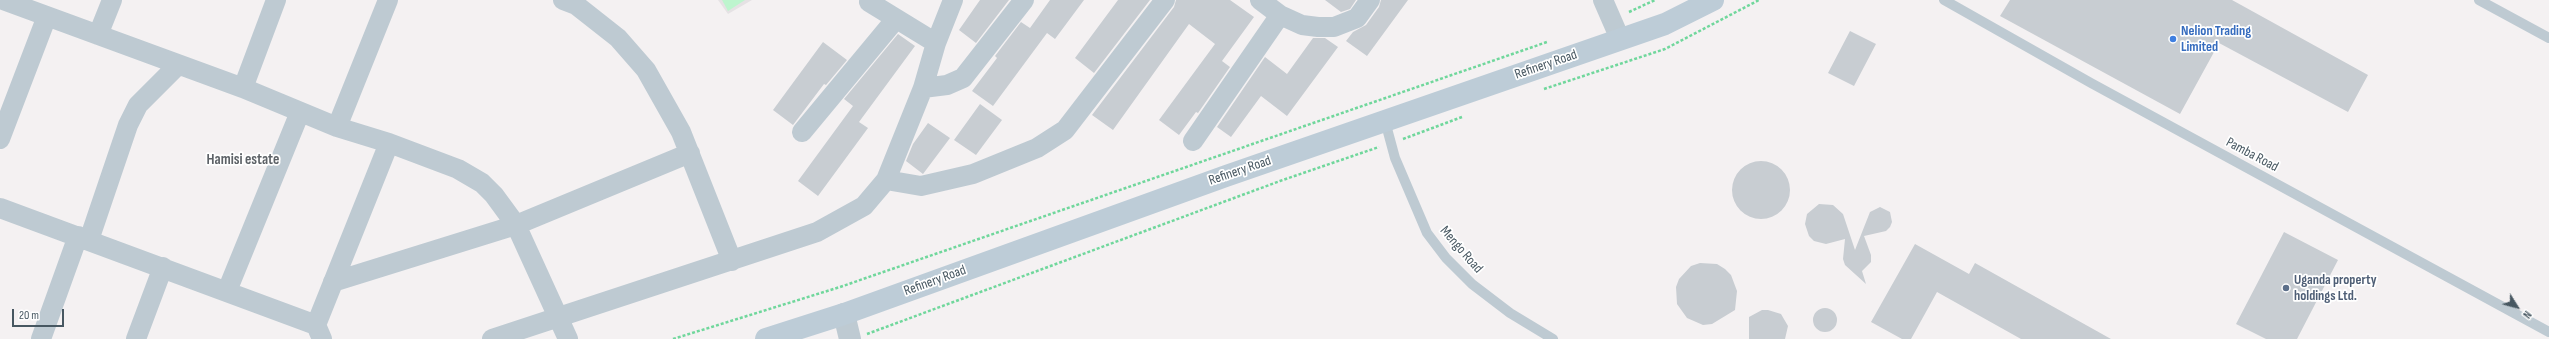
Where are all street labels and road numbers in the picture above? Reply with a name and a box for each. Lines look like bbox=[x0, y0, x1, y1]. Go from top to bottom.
street label: Refinery Road bbox=[1513, 47, 1579, 83]
street label: Pamba Road bbox=[2223, 134, 2281, 176]
street label: Refinery Road bbox=[1207, 153, 1273, 189]
street label: Mengo Road bbox=[1436, 223, 1486, 277]
street label: Refinery Road bbox=[902, 262, 968, 300]

